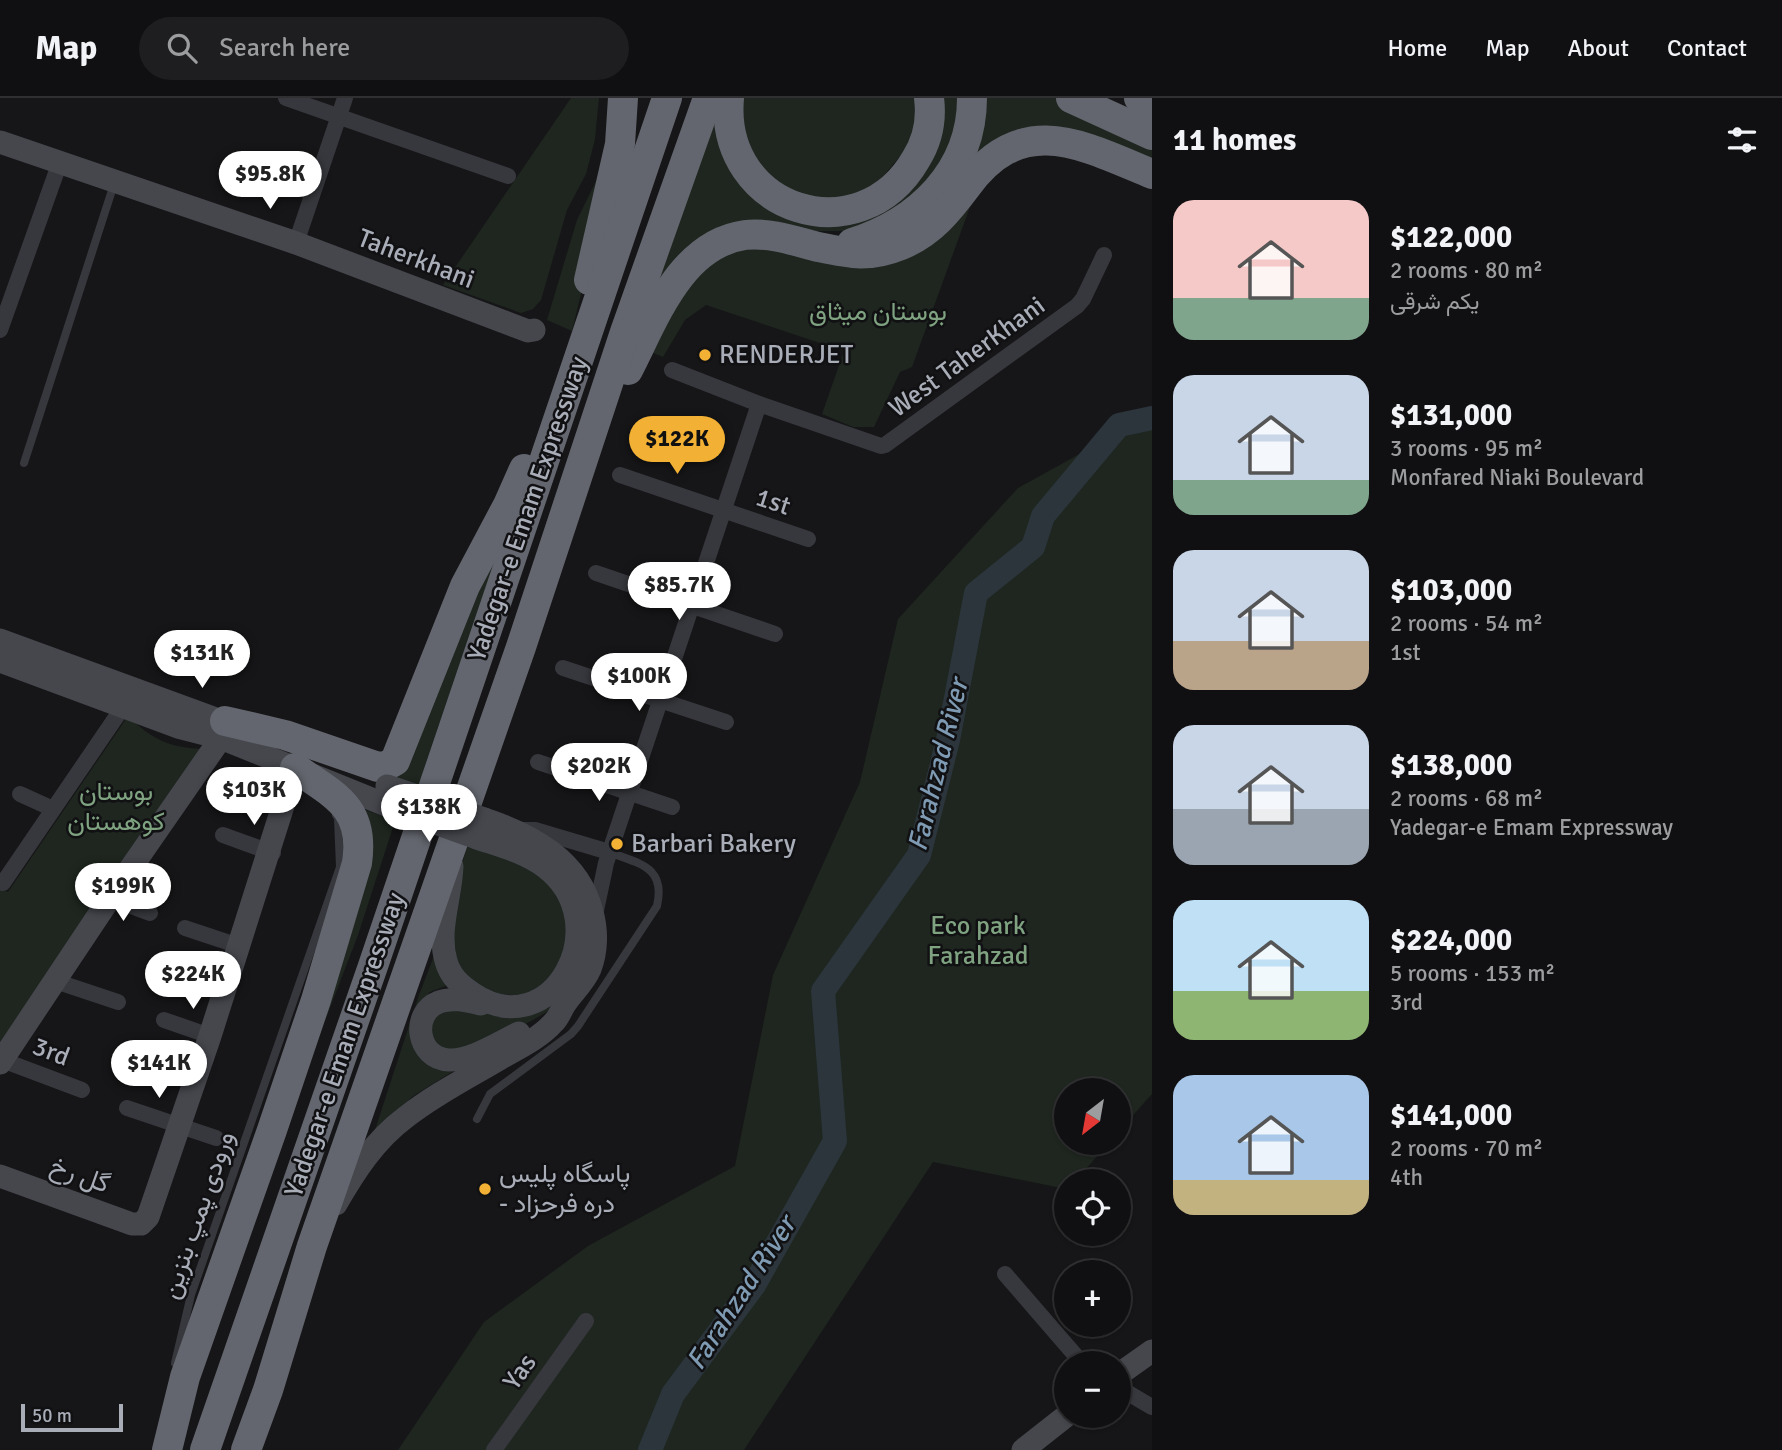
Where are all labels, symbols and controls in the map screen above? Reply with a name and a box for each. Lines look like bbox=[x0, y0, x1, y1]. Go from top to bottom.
search box bbox=[139, 17, 629, 80]
text: Map bbox=[35, 28, 97, 69]
icon: search bbox=[163, 29, 201, 67]
text: Search here bbox=[219, 32, 350, 64]
text: Home bbox=[1387, 33, 1447, 63]
text: Map bbox=[1485, 33, 1530, 63]
text: About bbox=[1568, 33, 1629, 63]
text: Contact bbox=[1667, 33, 1747, 63]
icon: filters bbox=[1723, 121, 1761, 159]
text: 11 homes bbox=[1173, 122, 1296, 159]
pin: $95.8K bbox=[213, 152, 327, 211]
text: $95.8K bbox=[235, 159, 305, 188]
text: $122,000 bbox=[1390, 219, 1512, 256]
street label: Taherkhani bbox=[353, 222, 479, 296]
icon: home bbox=[1229, 228, 1313, 312]
text: 2 rooms · 80 m² bbox=[1390, 256, 1543, 285]
text: یکم شرقی bbox=[1390, 287, 1479, 316]
street label: West TaherKhani bbox=[883, 290, 1051, 424]
park label: بوستان میثاق bbox=[809, 296, 947, 328]
place label: RENDERJET bbox=[719, 339, 854, 371]
marker: RENDERJET bbox=[697, 347, 713, 363]
street label: Yadegar-e Emam Expressway bbox=[461, 353, 595, 665]
text: $131,000 bbox=[1390, 397, 1512, 434]
icon: home bbox=[1229, 403, 1313, 487]
pin: $122K bbox=[628, 416, 726, 476]
text: $122K bbox=[645, 424, 709, 453]
text: 3 rooms · 95 m² bbox=[1390, 434, 1543, 463]
text: Monfared Niaki Boulevard bbox=[1390, 463, 1644, 492]
street label: 1st bbox=[752, 481, 794, 523]
pin: $85.7K bbox=[622, 562, 736, 622]
text: $85.7K bbox=[644, 570, 714, 599]
text: $103,000 bbox=[1390, 572, 1512, 609]
icon: home bbox=[1229, 578, 1313, 662]
text: 2 rooms · 54 m² bbox=[1390, 609, 1543, 638]
pin: $131K bbox=[153, 630, 251, 690]
text: $131K bbox=[170, 638, 234, 667]
text: 1st bbox=[1390, 638, 1421, 667]
pin: $100K bbox=[590, 654, 688, 713]
text: $100K bbox=[607, 661, 671, 690]
water label: Farahzad River bbox=[900, 672, 977, 854]
pin: $202K bbox=[550, 744, 648, 803]
text: $138,000 bbox=[1390, 747, 1512, 784]
text: $202K bbox=[567, 751, 631, 780]
icon: home bbox=[1229, 753, 1313, 837]
pin: $103K bbox=[205, 768, 303, 827]
text: $103K bbox=[222, 775, 286, 804]
park label: بوستان کوهستان bbox=[67, 776, 165, 838]
pin: $138K bbox=[380, 784, 478, 844]
text: 2 rooms · 68 m² bbox=[1390, 784, 1543, 813]
text: $138K bbox=[397, 792, 461, 821]
text: Yadegar-e Emam Expressway bbox=[1390, 813, 1673, 842]
place label: Barbari Bakery bbox=[631, 828, 796, 860]
marker: Barbari Bakery bbox=[609, 836, 625, 852]
pin: $199K bbox=[74, 864, 172, 923]
text: $199K bbox=[91, 871, 155, 900]
street label: Yadegar-e Emam Expressway bbox=[278, 889, 412, 1201]
park label: Eco park Farahzad bbox=[927, 910, 1029, 972]
text: $224,000 bbox=[1390, 922, 1512, 959]
icon: home bbox=[1229, 928, 1313, 1012]
pin: $224K bbox=[144, 951, 242, 1011]
text: $224K bbox=[161, 959, 225, 988]
text: 5 rooms · 153 m² bbox=[1390, 959, 1555, 988]
text: 3rd bbox=[1390, 988, 1423, 1017]
street label: 3rd bbox=[28, 1030, 74, 1074]
pin: $141K bbox=[110, 1040, 208, 1100]
text: $141K bbox=[127, 1048, 191, 1077]
north arrow bbox=[1054, 1078, 1130, 1155]
map controls bbox=[1054, 1078, 1131, 1428]
text: $141,000 bbox=[1390, 1097, 1512, 1134]
icon: home bbox=[1229, 1103, 1313, 1187]
street label: ورودی پمپ بنزین bbox=[154, 1127, 243, 1303]
text: 2 rooms · 70 m² bbox=[1390, 1134, 1543, 1163]
street label: گل رخ bbox=[46, 1150, 114, 1201]
place label: پاسگاه پلیس - دره فرحزاد bbox=[499, 1158, 630, 1220]
text: 4th bbox=[1390, 1163, 1423, 1192]
button: locate bbox=[1054, 1169, 1131, 1246]
marker: پاسگاه پلیس - دره فرحزاد bbox=[477, 1181, 493, 1197]
water label: Farahzad River bbox=[679, 1207, 805, 1376]
button: + bbox=[1054, 1260, 1131, 1337]
street label: Yas bbox=[496, 1348, 544, 1396]
button: − bbox=[1054, 1351, 1131, 1428]
scale bar bbox=[21, 1401, 122, 1433]
text: 50 m bbox=[32, 1404, 72, 1428]

